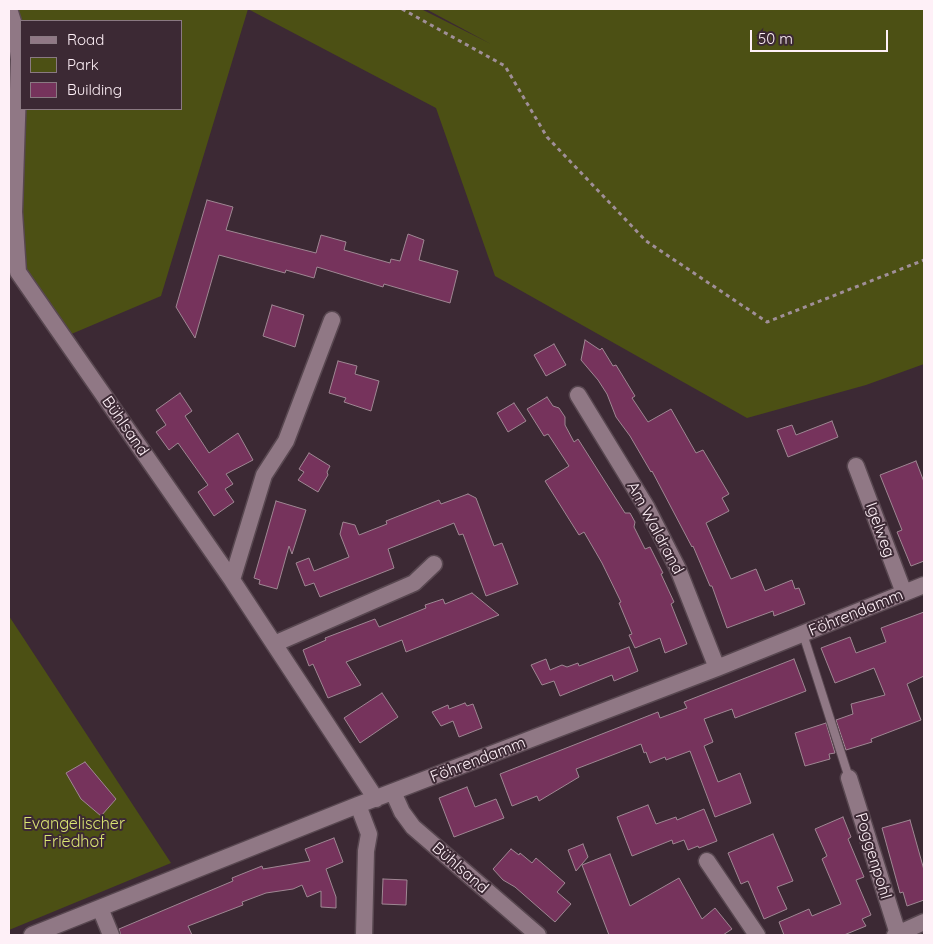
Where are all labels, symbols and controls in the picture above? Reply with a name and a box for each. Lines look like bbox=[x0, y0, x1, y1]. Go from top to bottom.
legend bbox=[20, 20, 182, 110]
scale bar bbox=[753, 20, 890, 52]
text: 50 m bbox=[758, 29, 793, 48]
text: Road bbox=[67, 30, 104, 49]
text: Park bbox=[67, 55, 99, 74]
text: Building bbox=[67, 80, 122, 99]
street label: Bühlsand bbox=[97, 392, 153, 460]
street label: Am Waldrand bbox=[623, 478, 687, 578]
street label: Igelweg bbox=[861, 500, 899, 560]
street label: Föhrendamm bbox=[806, 585, 906, 641]
street label: Föhrendamm bbox=[428, 733, 528, 787]
street label: Poggenpohl bbox=[851, 811, 895, 901]
park label: Evangelischer Friedhof bbox=[23, 814, 125, 852]
street label: Bühlsand bbox=[428, 838, 492, 898]

